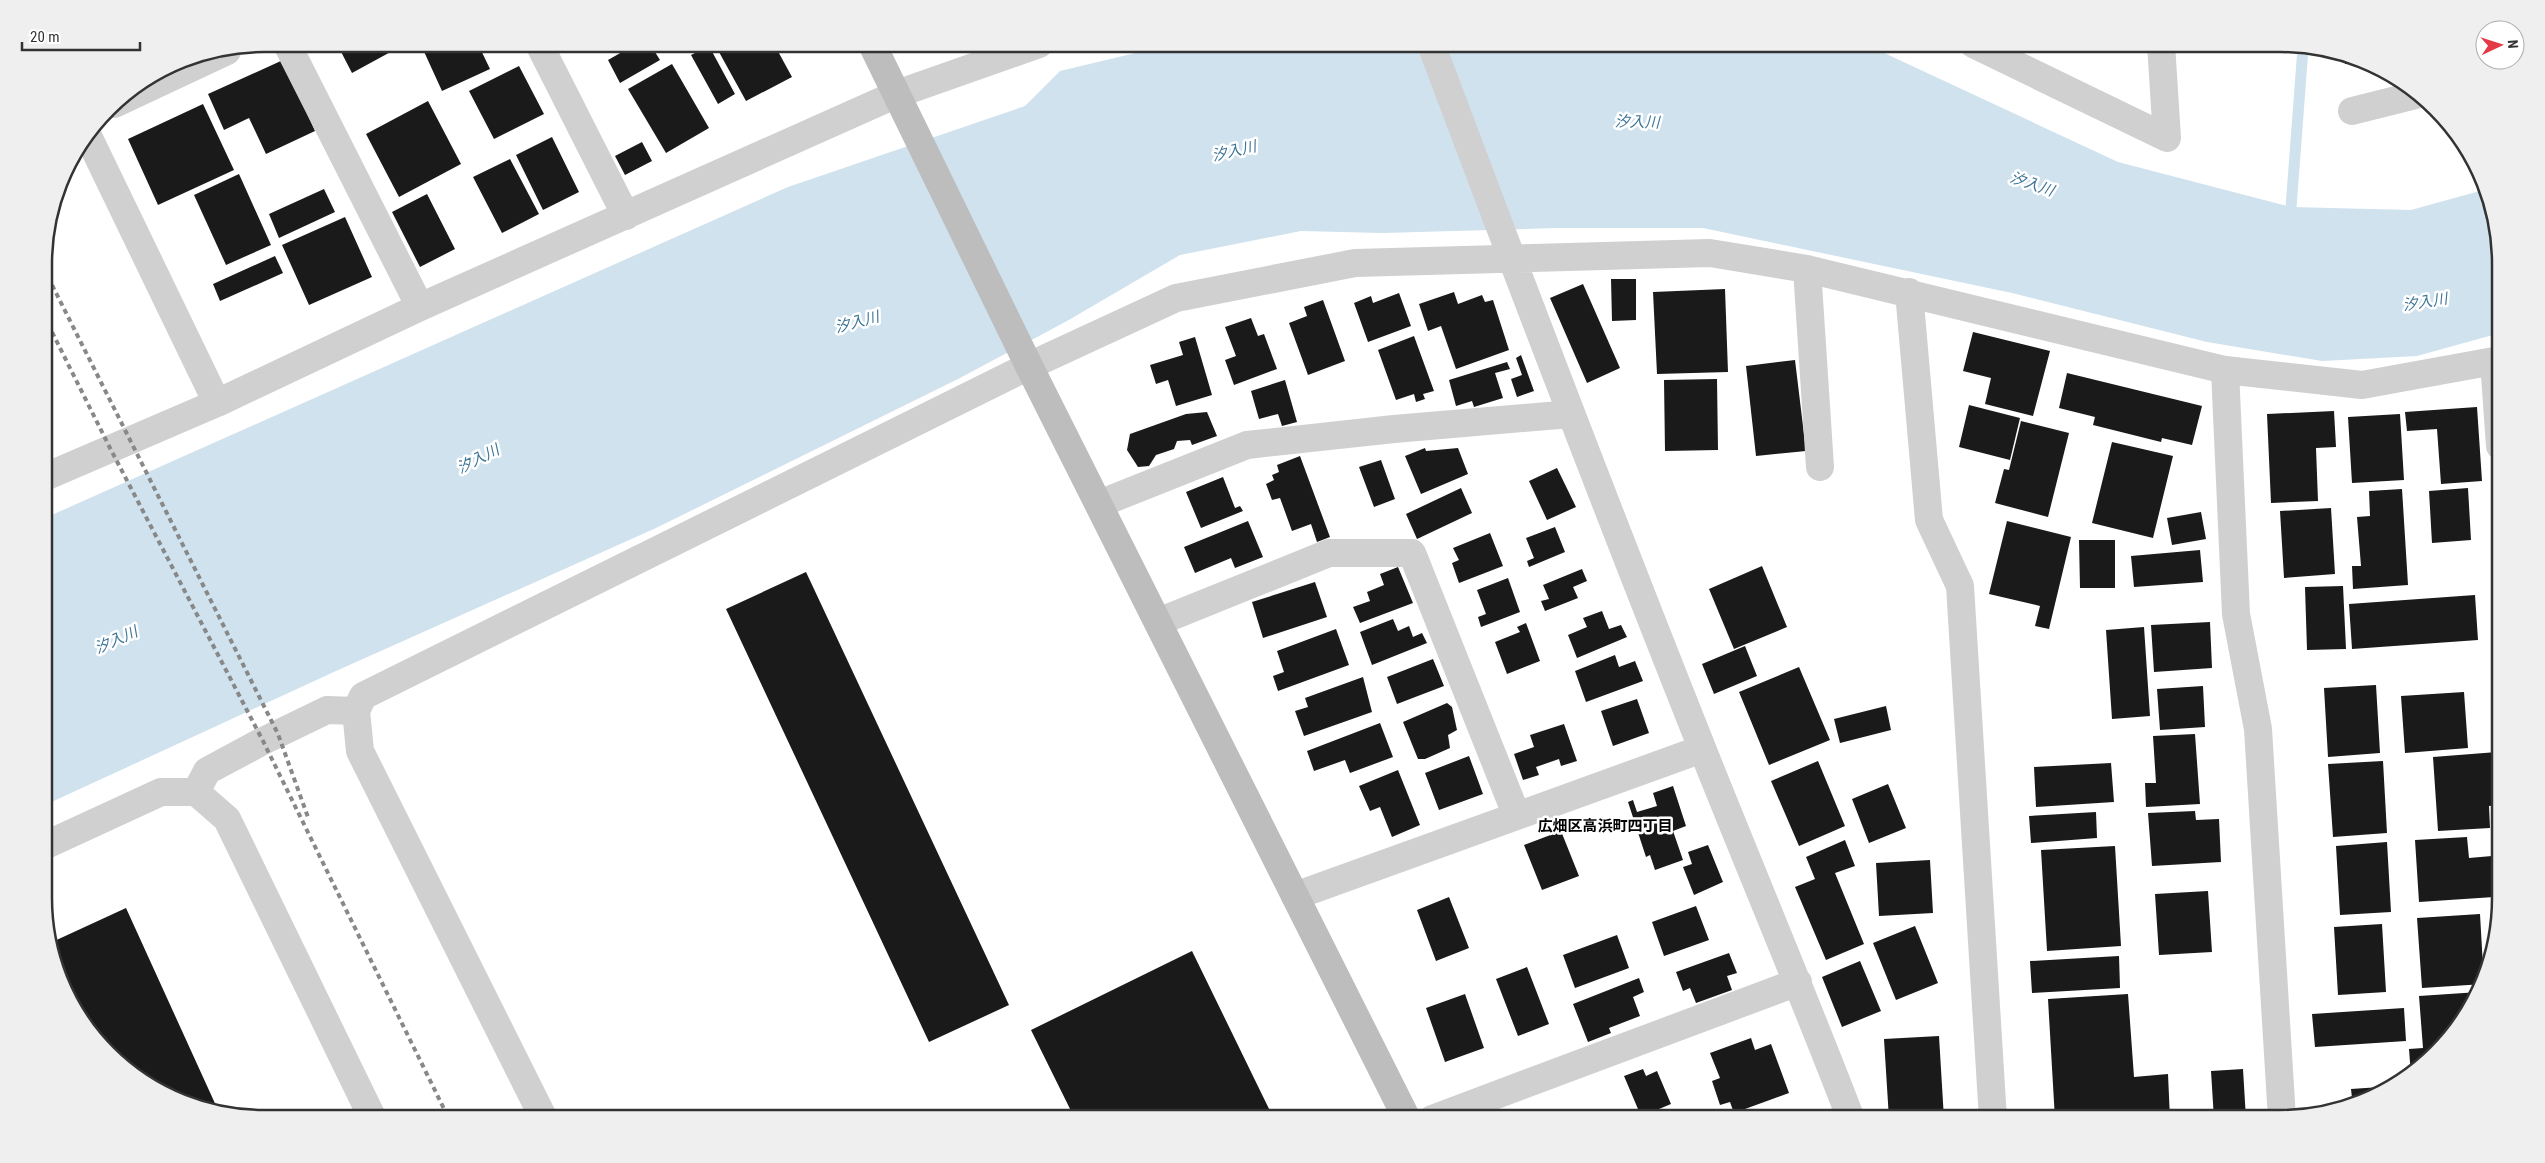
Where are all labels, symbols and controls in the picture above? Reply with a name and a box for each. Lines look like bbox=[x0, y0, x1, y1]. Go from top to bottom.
scale bar bbox=[22, 20, 140, 52]
north arrow bbox=[2475, 20, 2525, 70]
text: 20 m bbox=[30, 28, 60, 46]
text: N bbox=[2505, 39, 2521, 49]
water label: 汐入川 bbox=[1614, 113, 1662, 131]
water label: 汐入川 bbox=[1210, 137, 1260, 165]
water label: 汐入川 bbox=[2008, 168, 2058, 200]
water label: 汐入川 bbox=[2401, 289, 2451, 314]
water label: 汐入川 bbox=[833, 307, 883, 337]
water label: 汐入川 bbox=[454, 440, 504, 477]
water label: 汐入川 bbox=[92, 622, 142, 657]
district label: 広畑区高浜町四丁目 bbox=[1537, 817, 1673, 835]

